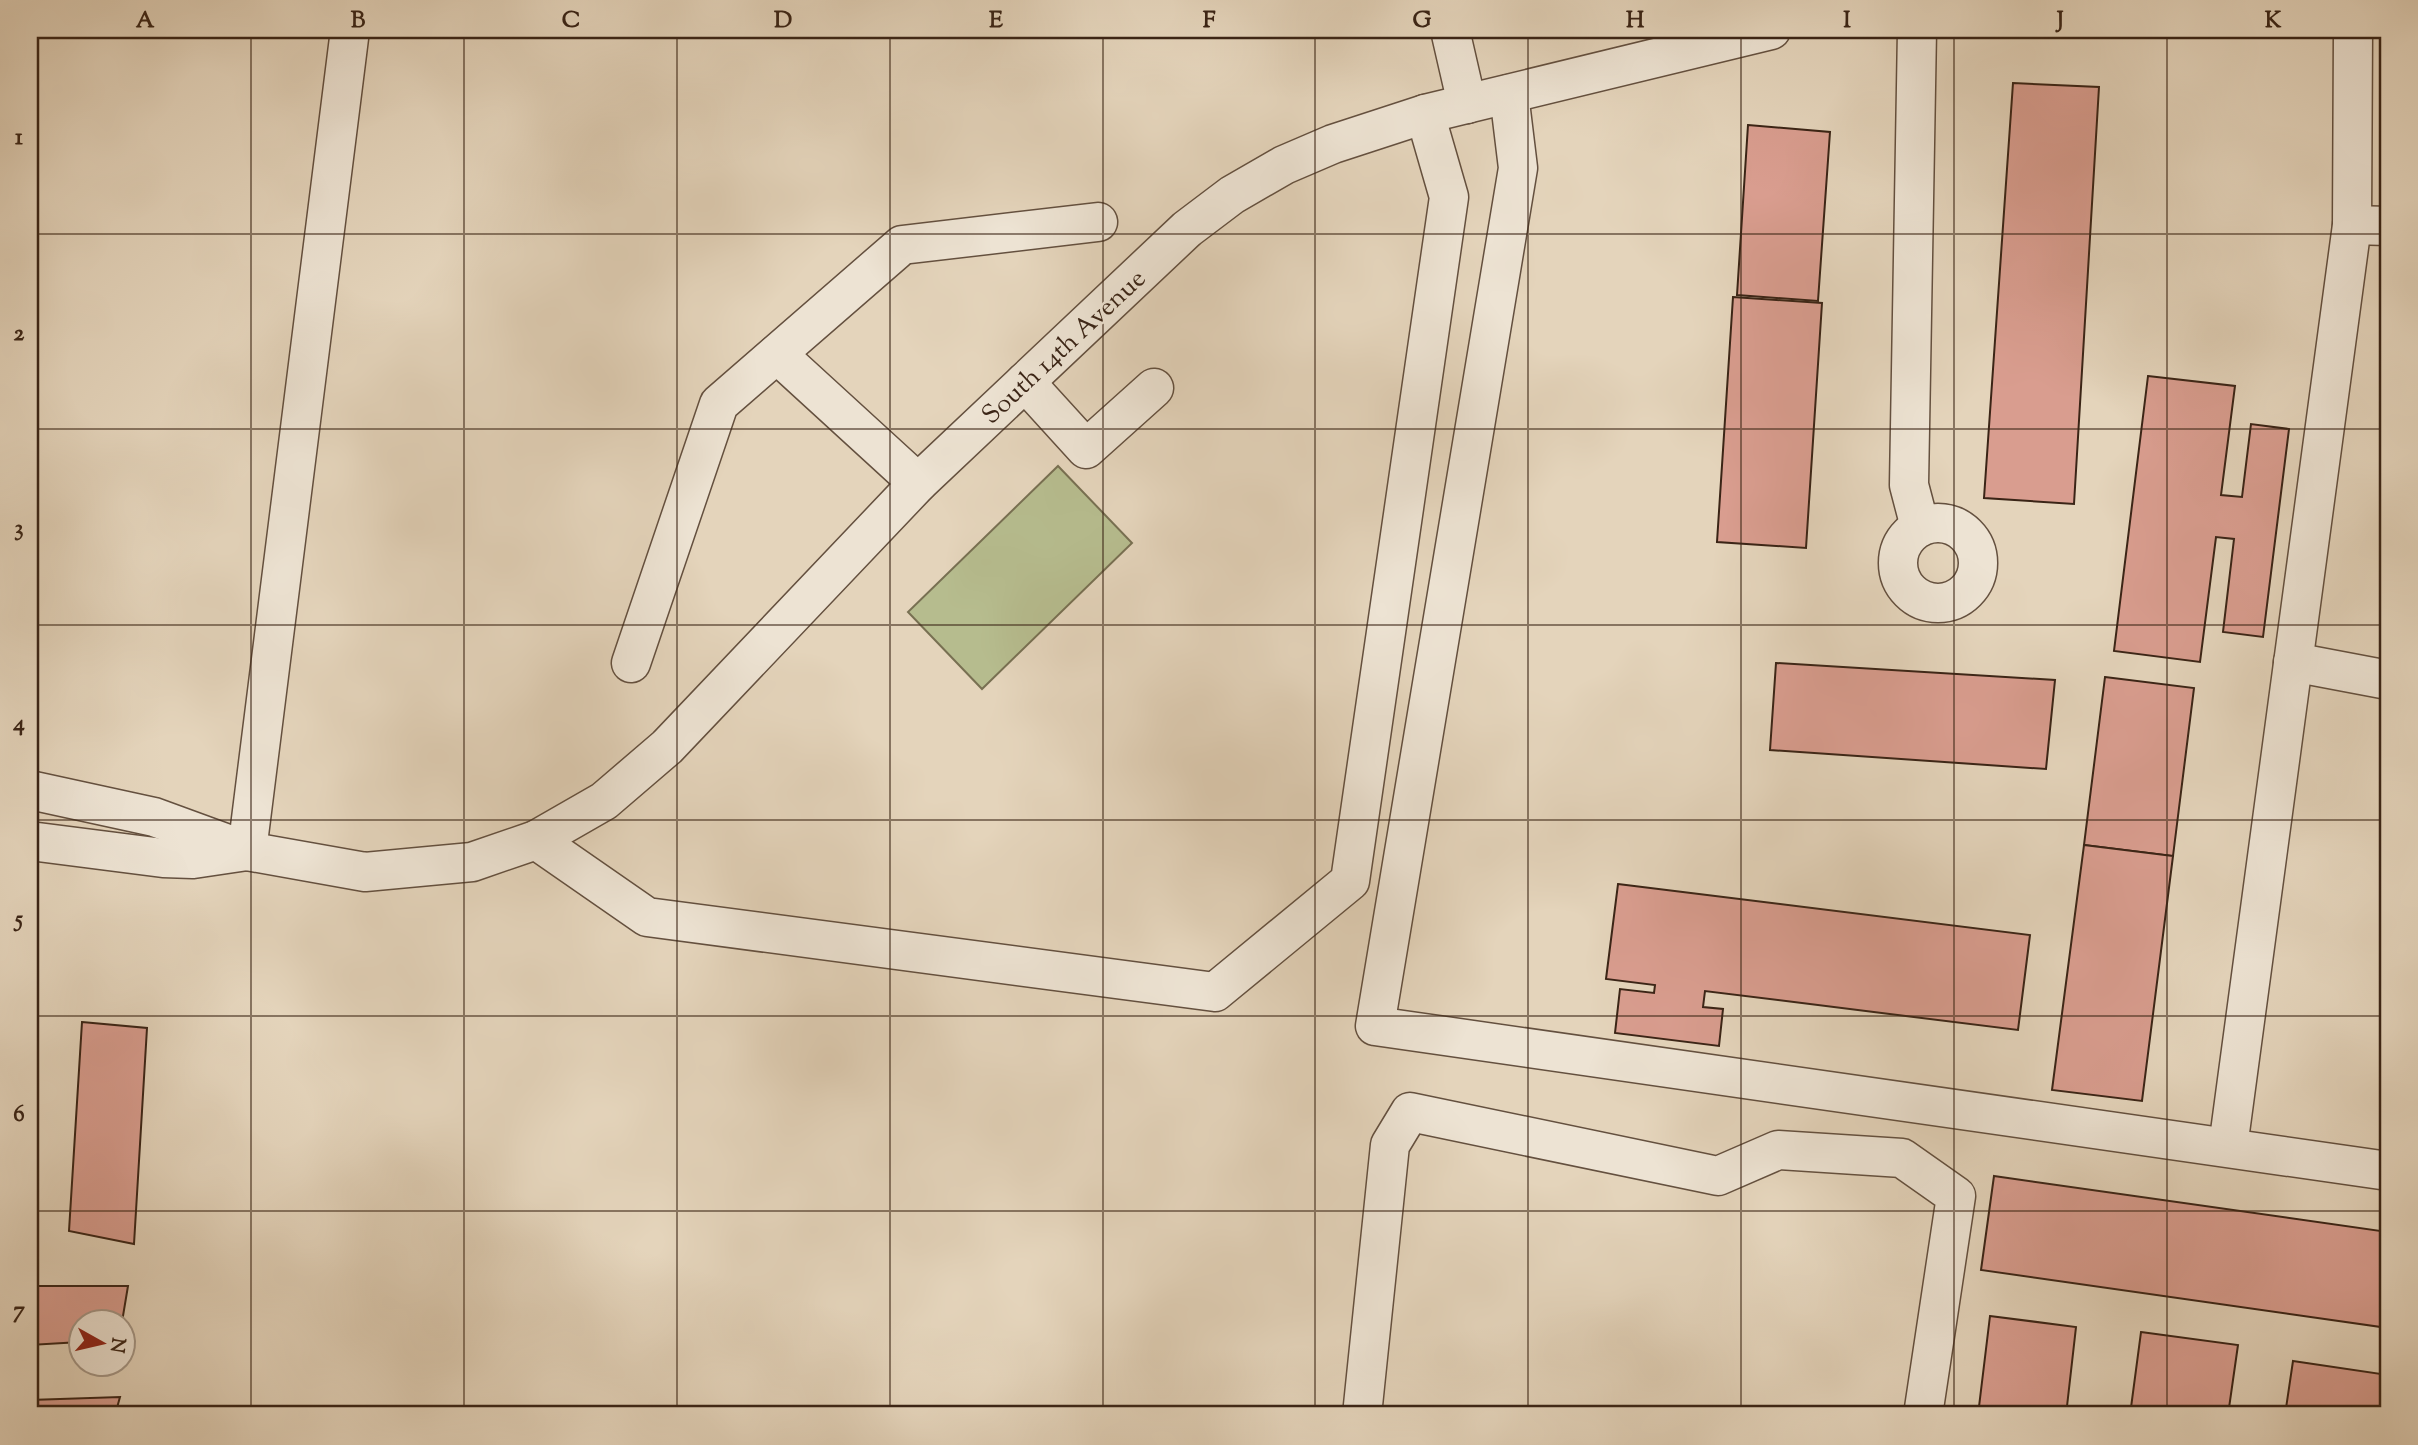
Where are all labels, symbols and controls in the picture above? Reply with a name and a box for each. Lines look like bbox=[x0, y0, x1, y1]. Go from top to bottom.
text: A bbox=[136, 5, 155, 38]
text: B bbox=[351, 5, 366, 38]
text: C bbox=[562, 5, 580, 38]
text: D bbox=[774, 5, 792, 38]
text: E bbox=[989, 5, 1003, 38]
text: F bbox=[1203, 5, 1216, 38]
text: G bbox=[1413, 5, 1432, 38]
text: H bbox=[1626, 5, 1645, 38]
text: I bbox=[1843, 5, 1851, 38]
text: J bbox=[2055, 5, 2064, 38]
text: K bbox=[2265, 5, 2282, 38]
text: 1 bbox=[15, 122, 23, 155]
street label: South 14th Avenue bbox=[974, 262, 1155, 434]
text: 2 bbox=[14, 318, 25, 351]
text: 3 bbox=[14, 513, 24, 546]
text: 4 bbox=[12, 708, 25, 741]
text: 5 bbox=[13, 904, 23, 937]
text: 6 bbox=[13, 1099, 25, 1132]
text: 7 bbox=[13, 1295, 25, 1328]
north arrow bbox=[66, 1308, 136, 1378]
text: N bbox=[102, 1336, 131, 1354]

